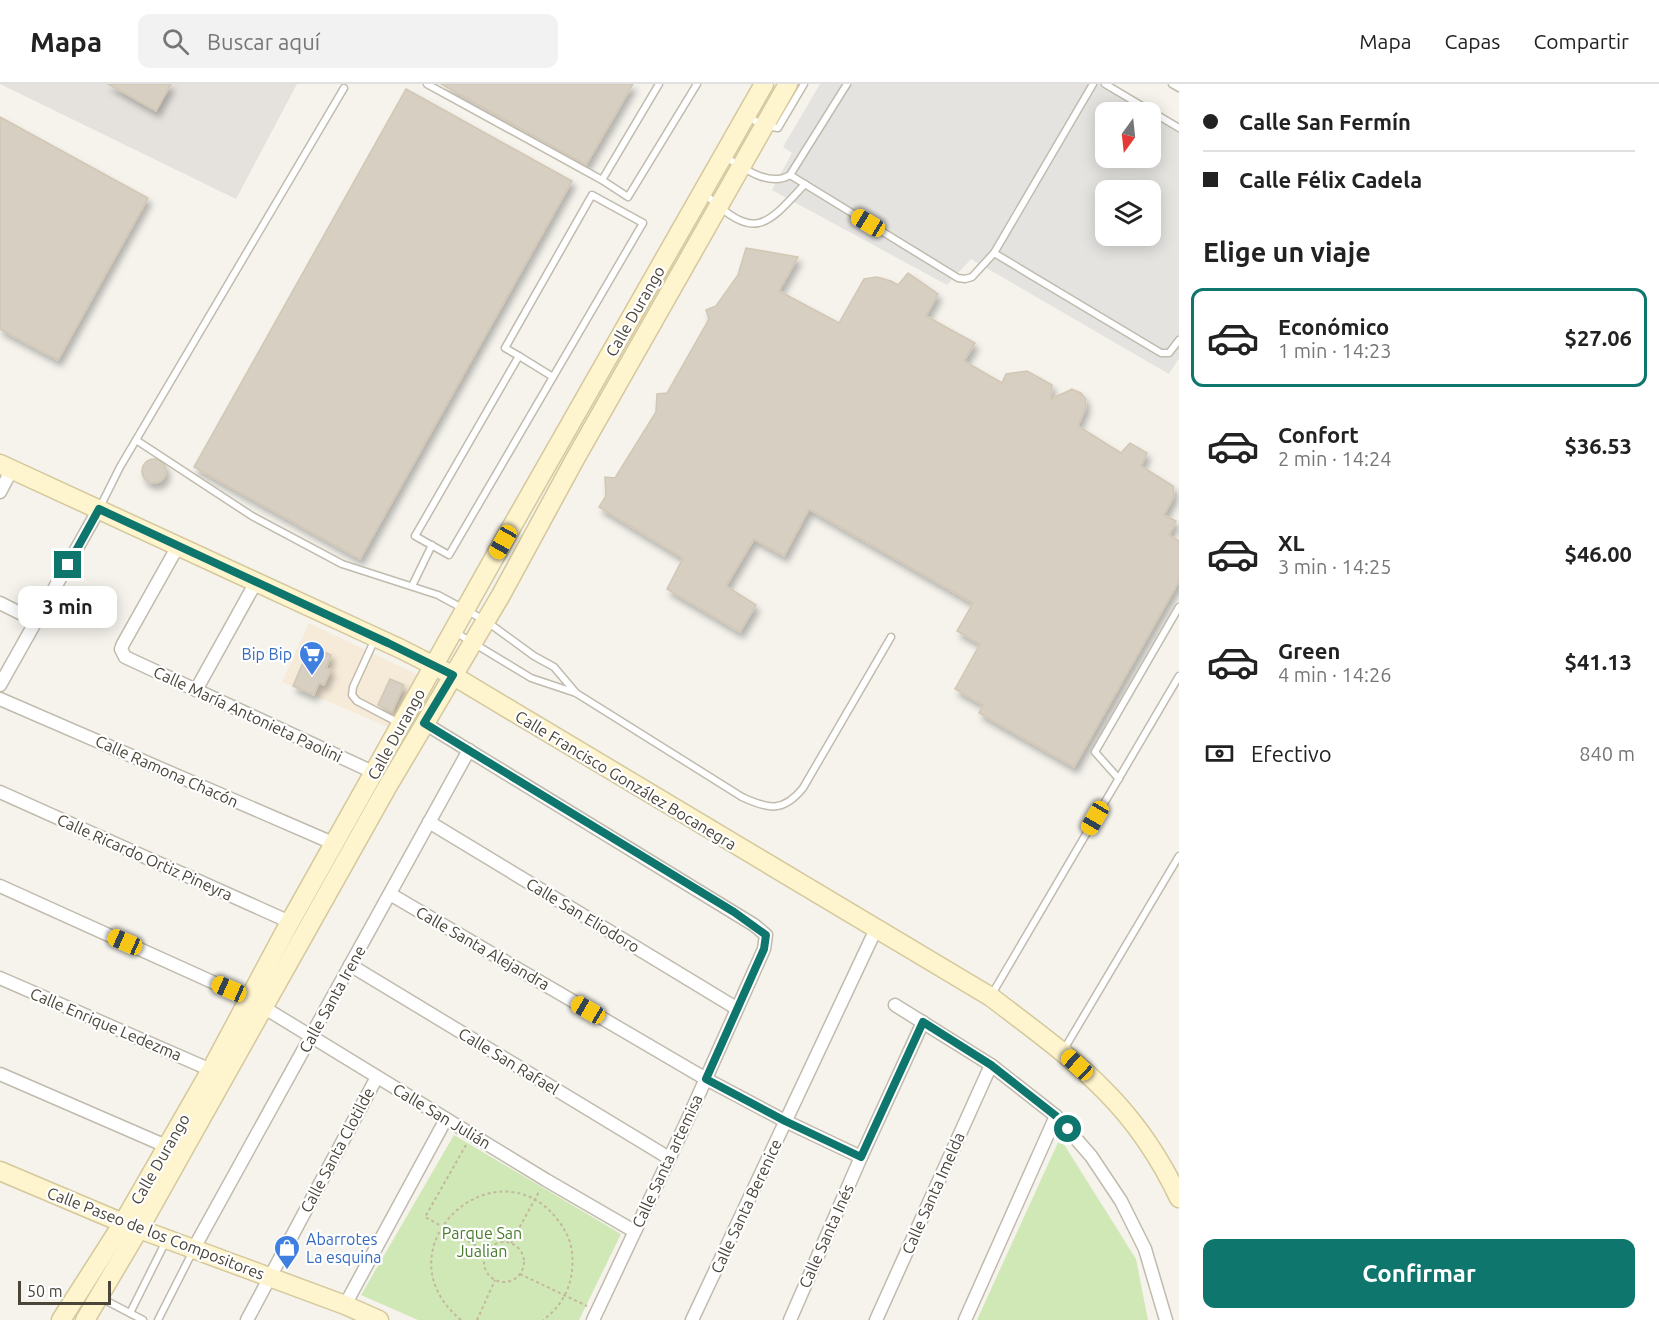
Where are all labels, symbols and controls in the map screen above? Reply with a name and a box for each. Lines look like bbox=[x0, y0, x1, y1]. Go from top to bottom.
search box bbox=[138, 14, 558, 68]
icon: search bbox=[159, 25, 192, 58]
text: Mapa bbox=[30, 26, 102, 57]
text: Buscar aquí bbox=[207, 29, 320, 54]
text: Mapa bbox=[1359, 29, 1411, 53]
text: Capas bbox=[1444, 29, 1500, 53]
text: Compartir bbox=[1533, 29, 1629, 53]
north arrow bbox=[1095, 102, 1161, 168]
map controls bbox=[1095, 102, 1161, 246]
text: Calle San Fermín bbox=[1239, 109, 1411, 134]
text: Calle Félix Cadela bbox=[1239, 167, 1422, 192]
button: layers bbox=[1095, 180, 1161, 246]
car bbox=[848, 206, 888, 240]
text: Elige un viaje bbox=[1203, 237, 1371, 267]
street label: Calle Durango bbox=[602, 263, 668, 359]
icon: car bbox=[1206, 311, 1260, 365]
text: Económico bbox=[1278, 314, 1389, 339]
text: $27.06 bbox=[1565, 325, 1632, 350]
text: 1 min · 14:23 bbox=[1278, 339, 1392, 362]
icon: car bbox=[1206, 419, 1260, 473]
text: Confort bbox=[1278, 422, 1359, 447]
text: $36.53 bbox=[1565, 433, 1632, 458]
text: 2 min · 14:24 bbox=[1278, 447, 1392, 470]
car bbox=[486, 522, 520, 562]
icon: car bbox=[1206, 527, 1260, 581]
text: XL bbox=[1278, 530, 1305, 555]
text: $46.00 bbox=[1565, 541, 1632, 566]
route end bbox=[54, 551, 81, 578]
text: 3 min · 14:25 bbox=[1278, 555, 1392, 578]
callout: 3 min bbox=[19, 586, 118, 628]
text: 3 min bbox=[42, 595, 93, 618]
icon: car bbox=[1206, 635, 1260, 689]
text: Green bbox=[1278, 638, 1340, 663]
supermarket icon: Bip Bip bbox=[297, 639, 327, 677]
place label: Bip Bip bbox=[242, 645, 292, 663]
text: $41.13 bbox=[1565, 649, 1632, 674]
street label: Calle María Antonieta Paolini bbox=[151, 662, 345, 766]
text: 4 min · 14:26 bbox=[1278, 663, 1392, 686]
street label: Calle Durango bbox=[364, 685, 428, 783]
street label: Calle Francisco González Bocanegra bbox=[512, 707, 740, 853]
street label: Calle Ramona Chacón bbox=[93, 731, 241, 811]
icon: cash bbox=[1203, 737, 1236, 770]
text: Efectivo bbox=[1251, 741, 1332, 766]
text: 840 m bbox=[1579, 742, 1635, 765]
car bbox=[1078, 798, 1112, 838]
street label: Calle Ricardo Ortiz Pineyra bbox=[55, 810, 235, 904]
street label: Calle San Eliodoro bbox=[523, 874, 643, 956]
street label: Calle Santa Alejandra bbox=[413, 902, 553, 994]
car bbox=[105, 926, 145, 958]
street label: Calle Santa Irene bbox=[295, 942, 369, 1056]
car bbox=[209, 973, 249, 1005]
street label: Calle Enrique Ledezma bbox=[28, 984, 184, 1064]
car bbox=[568, 993, 608, 1027]
street label: Calle San Rafael bbox=[456, 1024, 562, 1098]
car bbox=[1058, 1046, 1096, 1084]
street label: Calle San Julián bbox=[390, 1080, 494, 1152]
street label: Calle Santa Clotilde bbox=[296, 1085, 378, 1215]
street label: Calle Santa artemisa bbox=[628, 1091, 706, 1231]
street label: Calle Durango bbox=[127, 1111, 193, 1207]
route start bbox=[1054, 1115, 1081, 1142]
street label: Calle Santa Imelda bbox=[898, 1129, 968, 1257]
street label: Calle Santa Berenice bbox=[707, 1136, 785, 1276]
street label: Calle Santa Inés bbox=[795, 1181, 857, 1291]
street label: Calle Paseo de los Compositores bbox=[45, 1183, 267, 1283]
park label: Parque San Jualian bbox=[442, 1224, 522, 1260]
place label: Abarrotes La esquina bbox=[306, 1230, 382, 1266]
shop icon: Abarrotes La esquina bbox=[272, 1233, 302, 1271]
button: Confirmar bbox=[1203, 1239, 1635, 1308]
scale bar bbox=[18, 1278, 111, 1306]
text: 50 m bbox=[27, 1282, 63, 1300]

